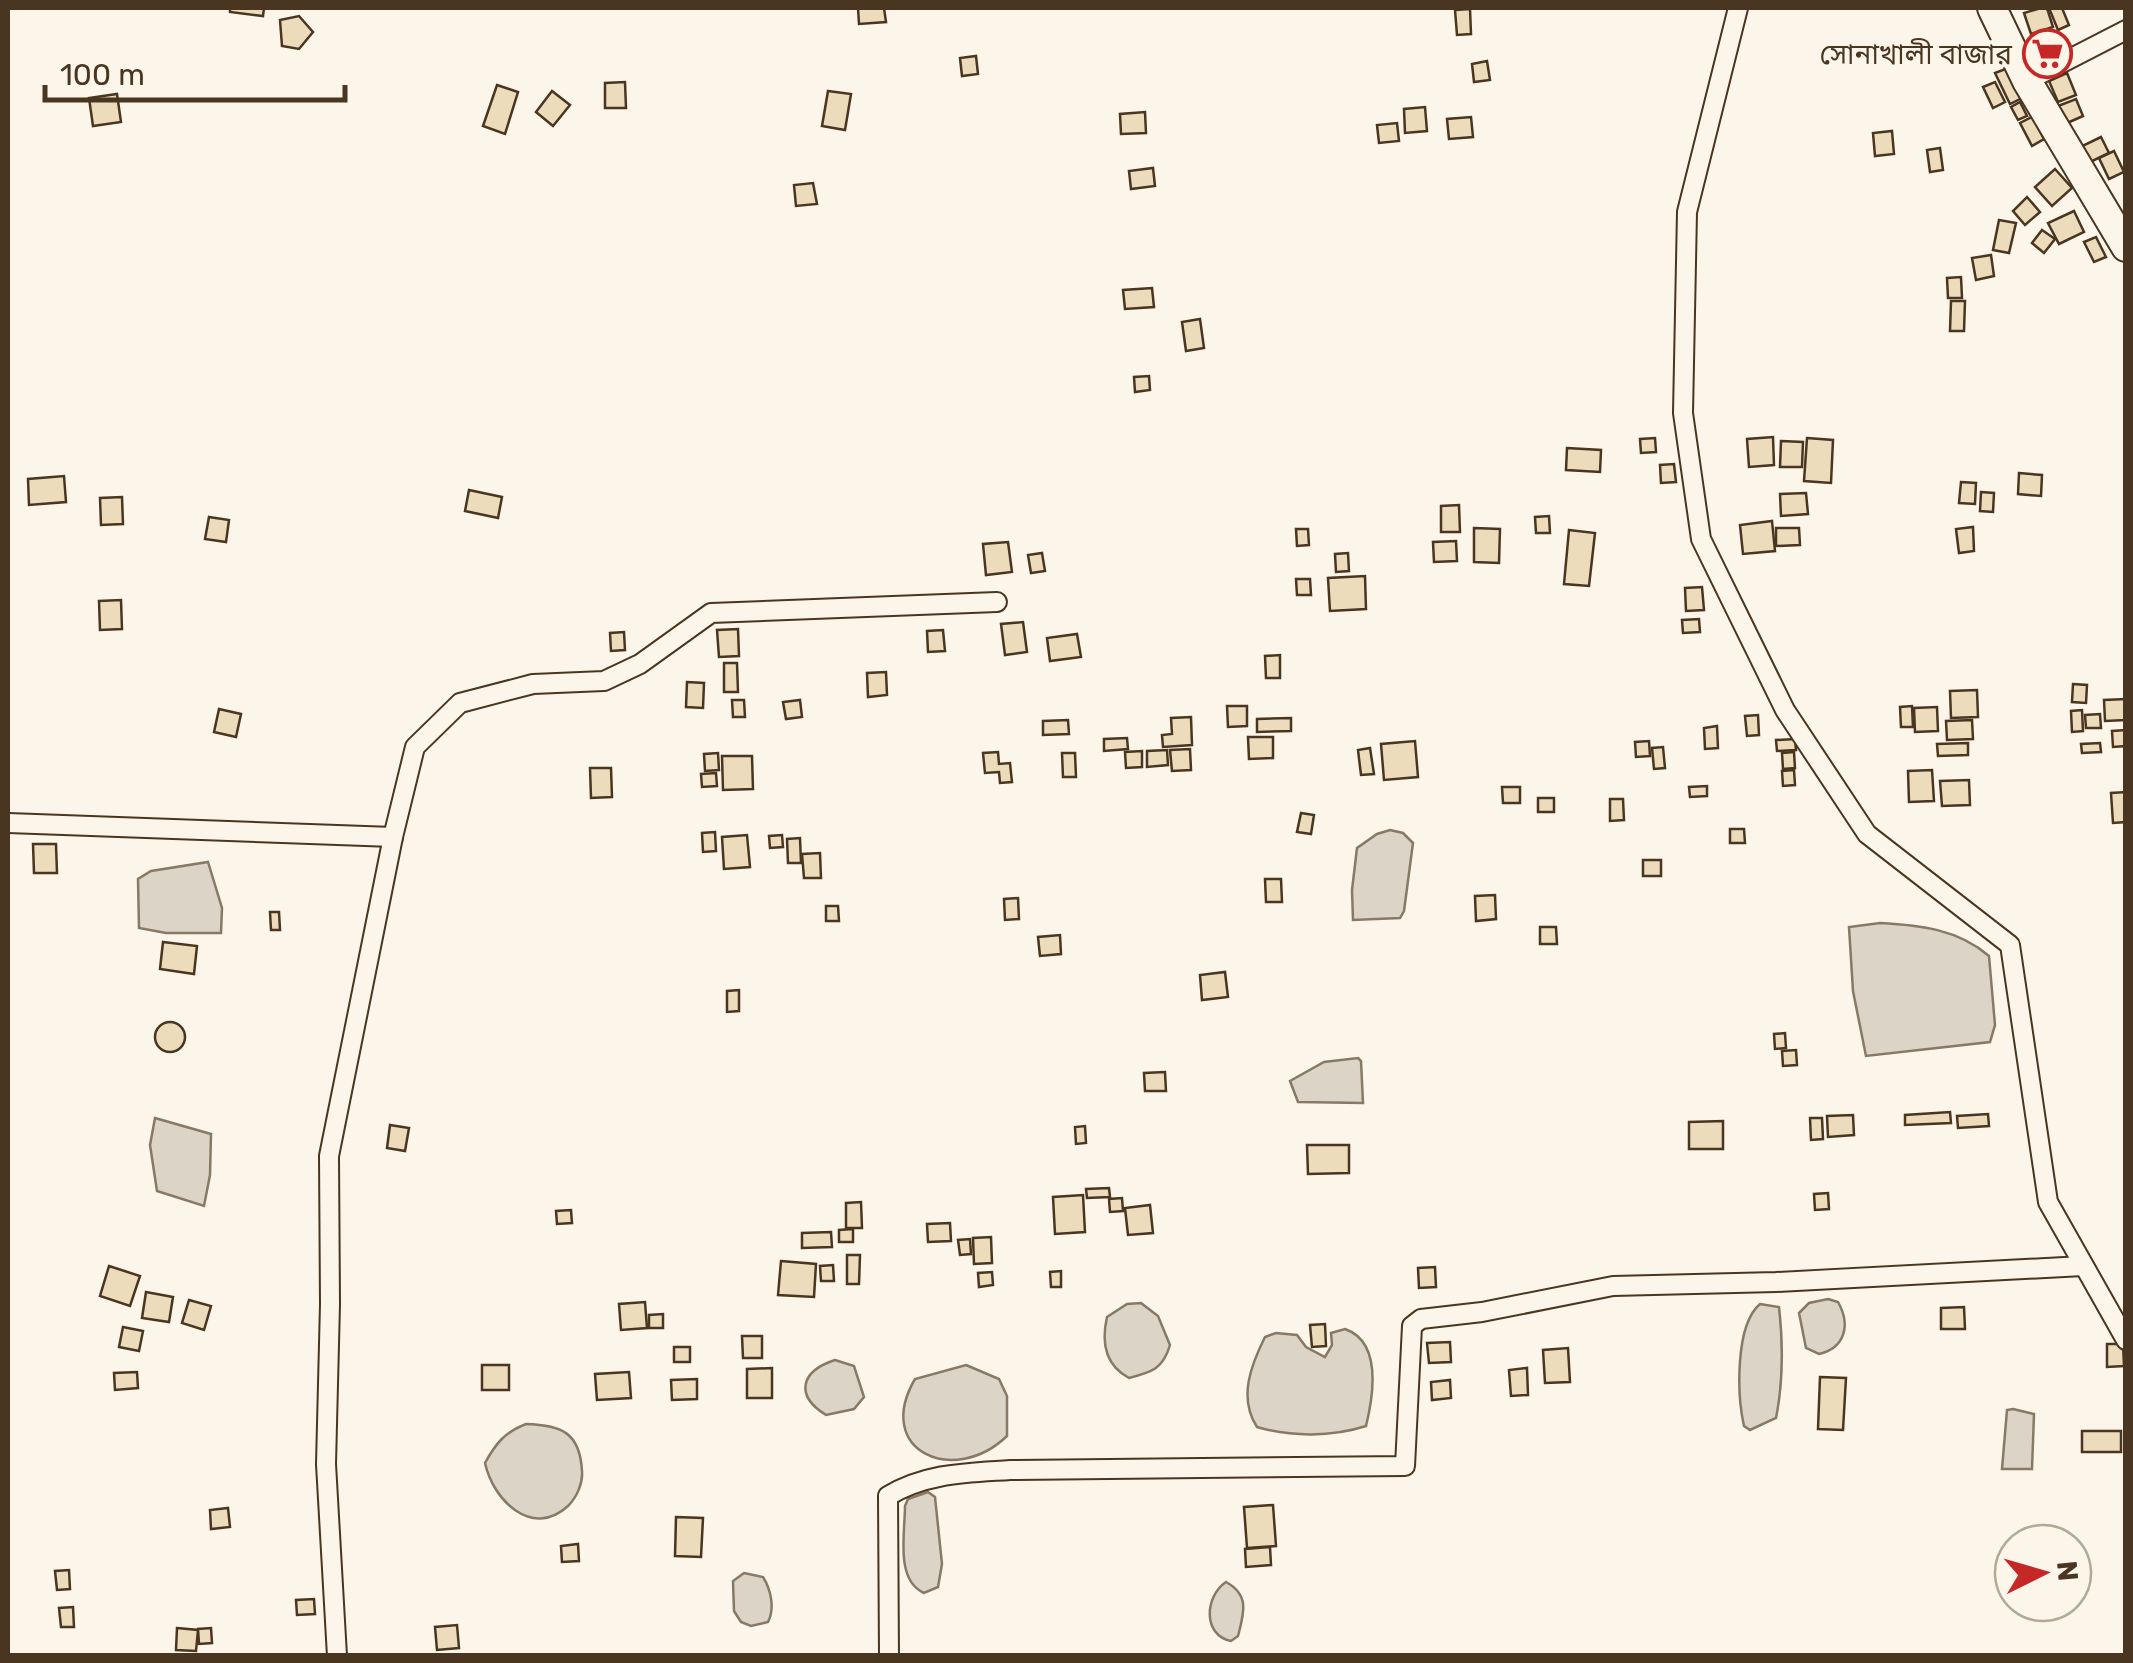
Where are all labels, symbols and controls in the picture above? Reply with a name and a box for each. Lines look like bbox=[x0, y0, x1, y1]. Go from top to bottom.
supermarket icon: সোনাখালী বাজার bbox=[2021, 28, 2073, 80]
place label: সোনাখালী বাজার bbox=[1820, 38, 2012, 71]
scale bar bbox=[45, 40, 345, 102]
text: 100 m bbox=[60, 57, 145, 93]
north arrow bbox=[1993, 1523, 2093, 1623]
text: N bbox=[2050, 1559, 2085, 1582]

